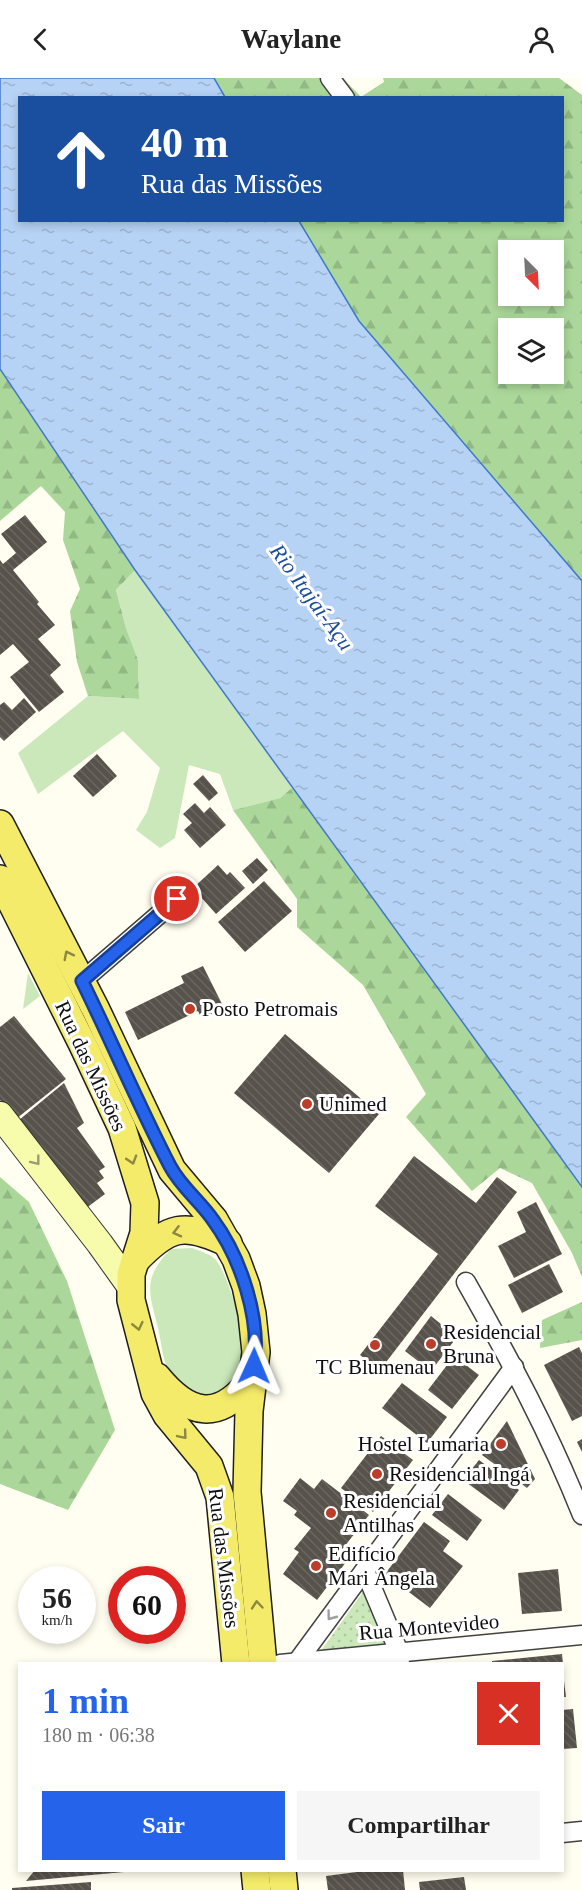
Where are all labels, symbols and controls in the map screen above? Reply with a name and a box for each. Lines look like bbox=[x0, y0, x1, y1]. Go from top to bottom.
icon: back bbox=[24, 23, 57, 56]
icon: person bbox=[525, 23, 558, 56]
text: Waylane bbox=[241, 24, 341, 54]
icon: ahead bbox=[42, 120, 120, 198]
text: 40 m bbox=[141, 120, 229, 166]
text: Rua das Missões bbox=[141, 169, 323, 199]
north arrow bbox=[498, 240, 564, 306]
map controls bbox=[498, 240, 564, 384]
button: layers bbox=[498, 318, 564, 384]
water label: Rio Itajaí-Açu bbox=[264, 538, 359, 655]
pin bbox=[151, 873, 202, 924]
icon: arrive bbox=[160, 882, 193, 915]
one-way arrow bbox=[64, 950, 75, 961]
street label: Rua das Missões bbox=[50, 997, 132, 1135]
place label: Posto Petromais bbox=[202, 997, 338, 1021]
marker: Posto Petromais bbox=[183, 1002, 197, 1016]
place label: Unimed bbox=[319, 1092, 387, 1116]
marker: Unimed bbox=[300, 1097, 314, 1111]
one-way arrow bbox=[29, 1154, 40, 1165]
one-way arrow bbox=[125, 1154, 137, 1165]
one-way arrow bbox=[173, 1224, 183, 1237]
one-way arrow bbox=[130, 1320, 143, 1330]
place label: Residencial Bruna bbox=[443, 1320, 541, 1368]
position arrow bbox=[222, 1334, 286, 1398]
marker: Residencial Bruna bbox=[424, 1337, 438, 1351]
marker: TC Blumenau bbox=[368, 1338, 382, 1352]
place label: TC Blumenau bbox=[316, 1355, 435, 1379]
one-way arrow bbox=[175, 1428, 186, 1439]
place label: Hostel Lumaria bbox=[358, 1432, 490, 1456]
marker: Hostel Lumaria bbox=[494, 1437, 508, 1451]
place label: Residencial Ingá bbox=[389, 1462, 530, 1486]
marker: Residencial Ingá bbox=[370, 1467, 384, 1481]
street label: Rua das Missões bbox=[203, 1486, 245, 1630]
place label: Residencial Antilhas bbox=[343, 1489, 441, 1537]
marker: Residencial Antilhas bbox=[324, 1506, 338, 1520]
place label: Edifício Mari Ângela bbox=[328, 1542, 435, 1590]
marker: Edifício Mari Ângela bbox=[309, 1559, 323, 1573]
speed limit sign: 60 bbox=[108, 1566, 186, 1644]
text: 56 bbox=[42, 1581, 72, 1614]
one-way arrow bbox=[251, 1601, 264, 1610]
street label: Rua Montevideo bbox=[358, 1609, 500, 1645]
one-way arrow bbox=[327, 1610, 338, 1621]
text: km/h bbox=[42, 1612, 72, 1628]
text: 1 min bbox=[42, 1681, 129, 1721]
button: close bbox=[477, 1682, 540, 1745]
text: 180 m · 06:38 bbox=[42, 1724, 155, 1746]
button: Sair bbox=[42, 1791, 285, 1860]
button: Compartilhar bbox=[297, 1791, 540, 1860]

